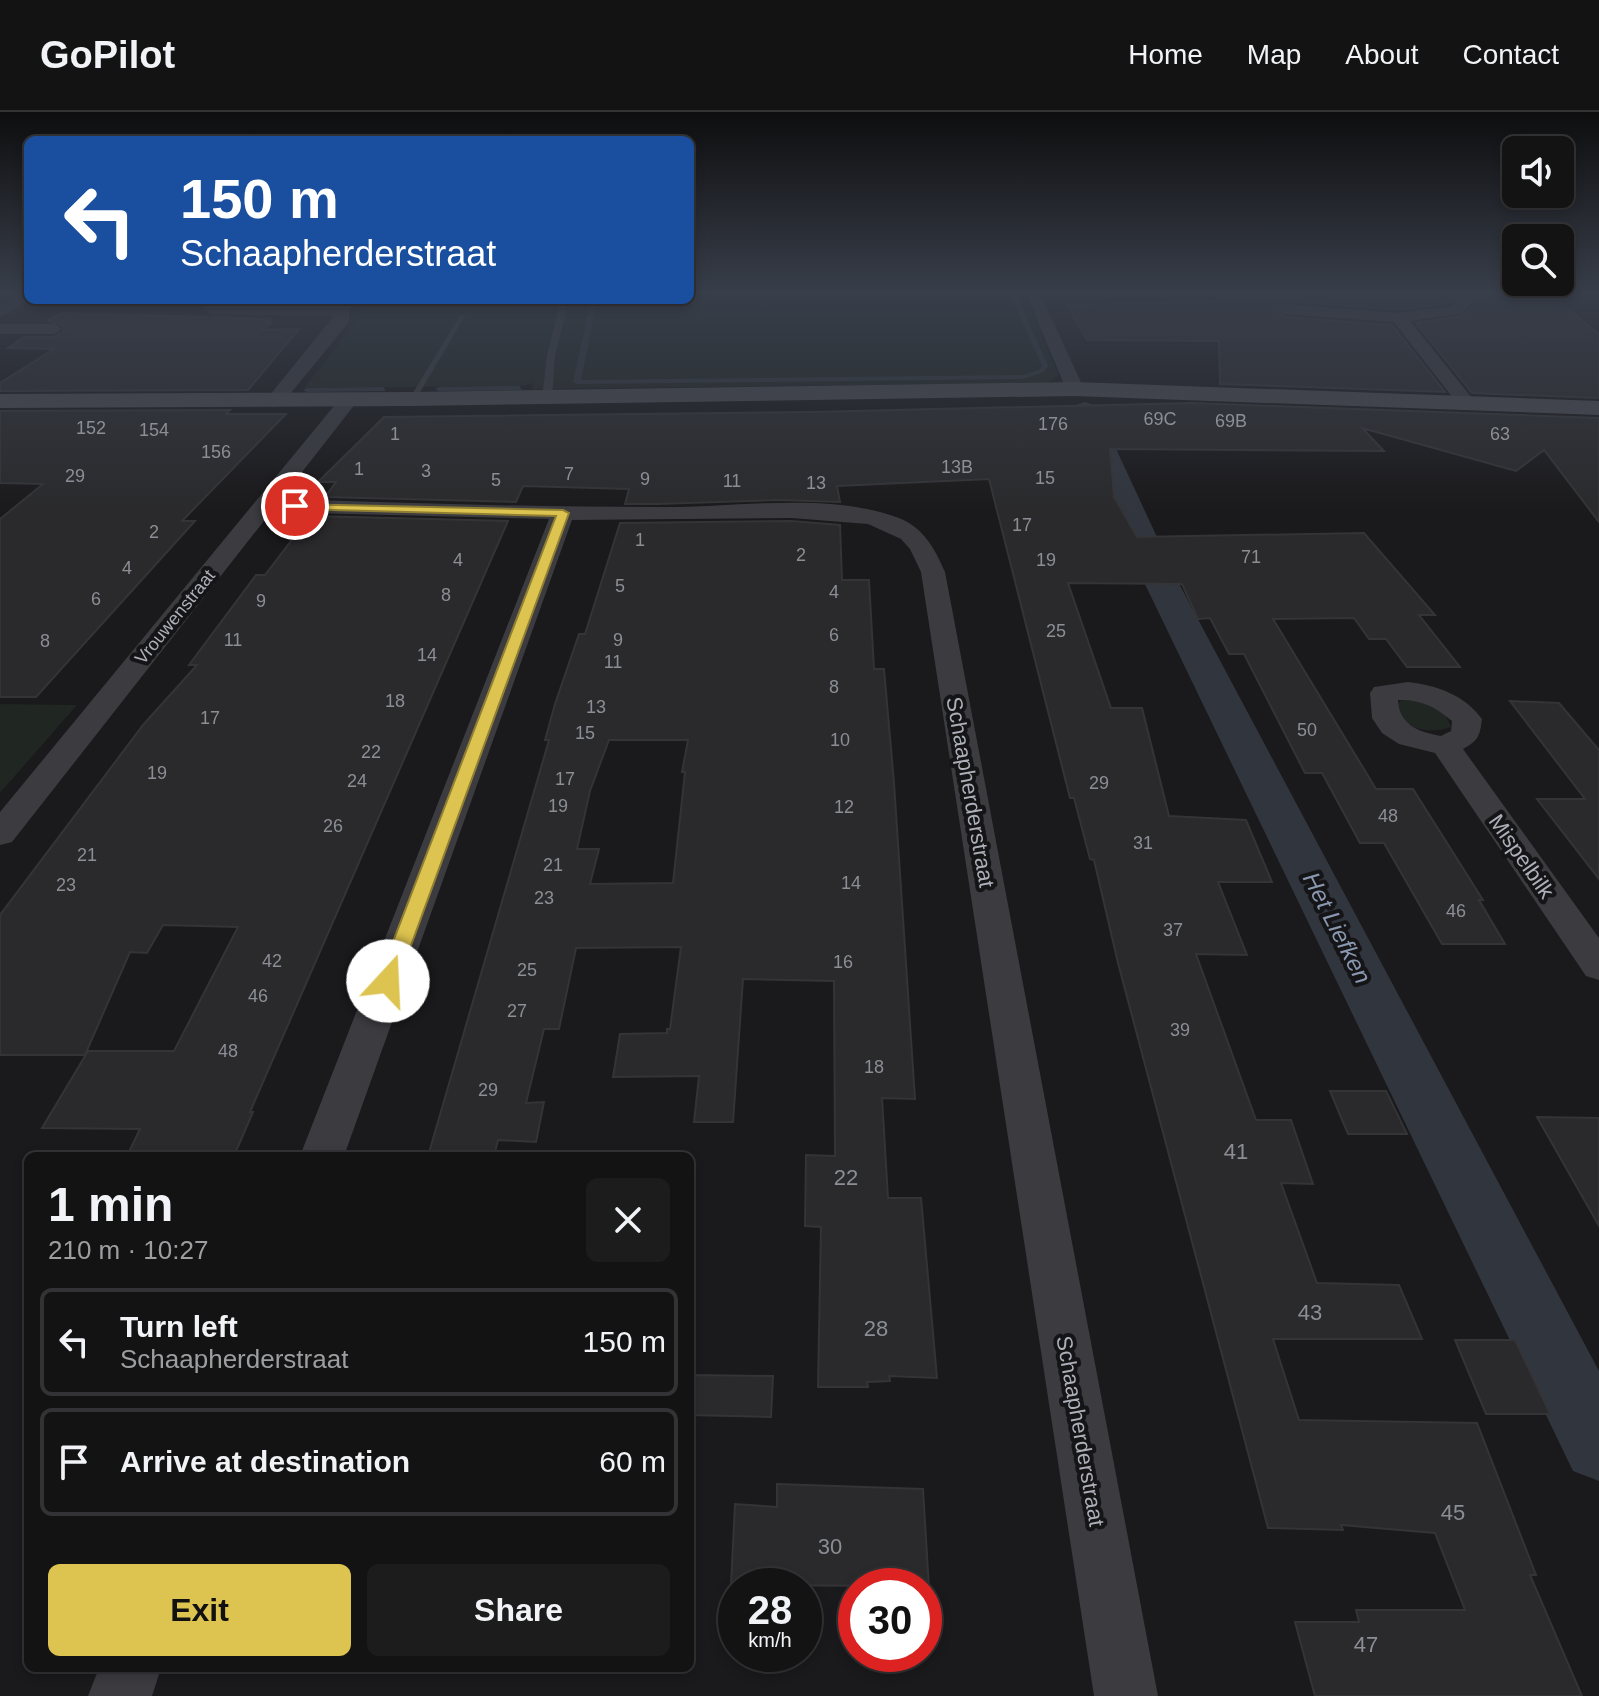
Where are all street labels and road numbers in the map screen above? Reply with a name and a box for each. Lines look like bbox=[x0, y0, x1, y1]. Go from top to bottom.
street label: Vrouwenstraat bbox=[131, 566, 219, 668]
street label: Schaapherderstraat bbox=[941, 695, 1000, 889]
street label: Mispelbilk bbox=[1484, 810, 1560, 904]
street label: Schaapherderstraat bbox=[1051, 1334, 1110, 1528]

